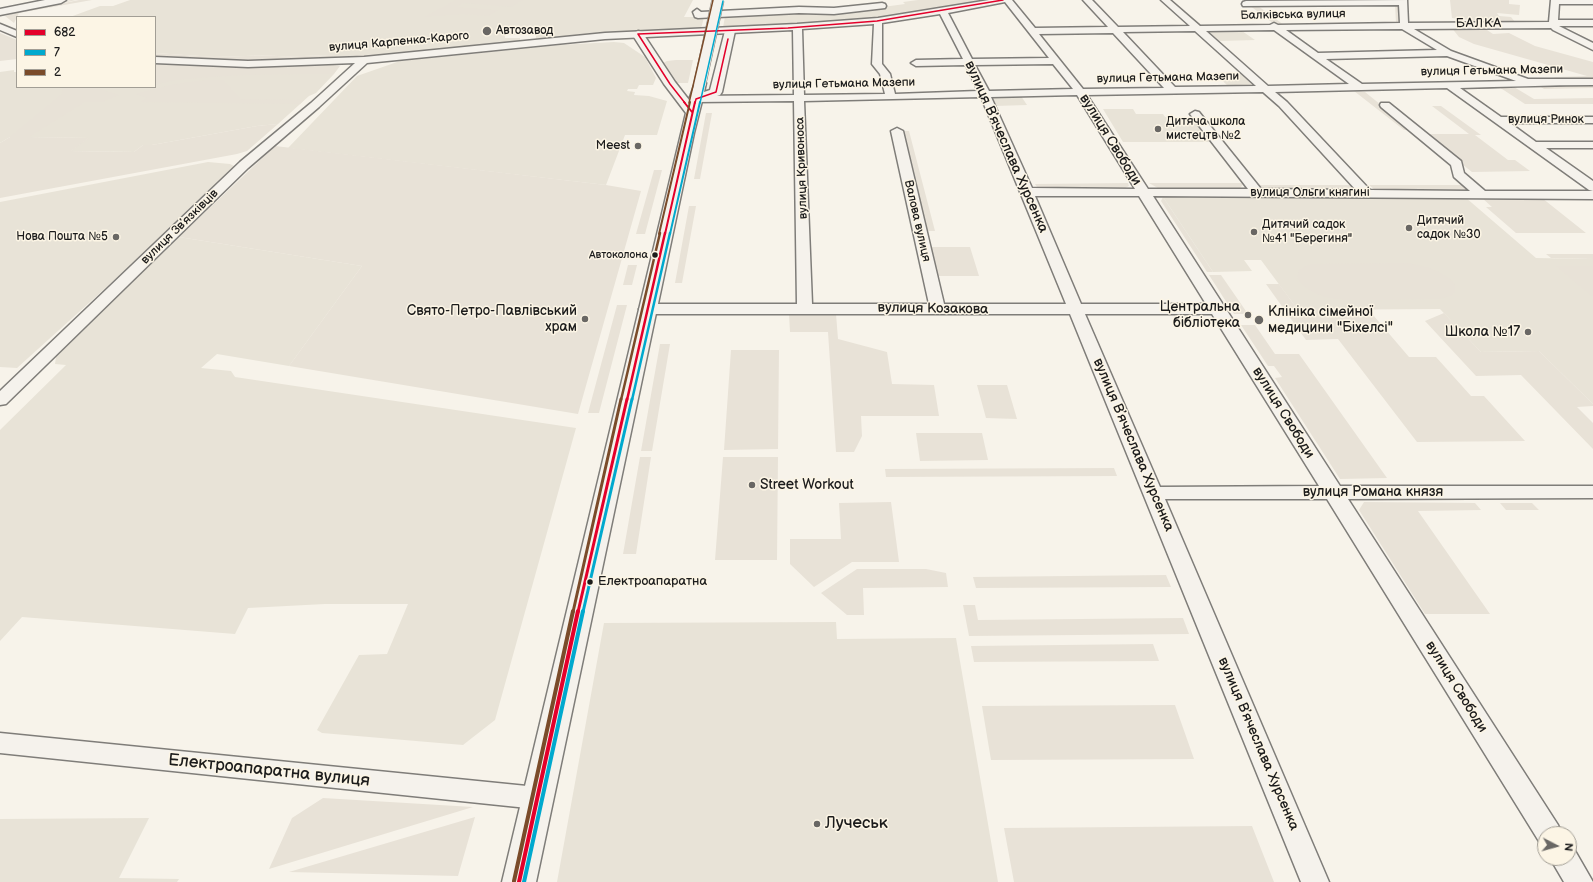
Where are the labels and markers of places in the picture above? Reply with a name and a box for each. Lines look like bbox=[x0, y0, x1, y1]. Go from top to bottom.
place label: Автозавод bbox=[496, 24, 553, 38]
marker: Автозавод bbox=[481, 25, 493, 37]
place label: Дитяча школа мистецтв №2 bbox=[1166, 115, 1245, 143]
marker: Дитяча школа мистецтв №2 bbox=[1153, 124, 1163, 134]
place label: Meest bbox=[596, 139, 630, 153]
marker: Meest bbox=[633, 141, 643, 151]
place label: Дитячий садок №30 bbox=[1417, 214, 1480, 242]
place label: Дитячий садок №41 "Берегиня" bbox=[1262, 218, 1352, 246]
marker: Дитячий садок №30 bbox=[1404, 223, 1414, 233]
marker: Дитячий садок №41 "Берегиня" bbox=[1249, 227, 1259, 237]
place label: Нова Пошта №5 bbox=[16, 230, 108, 244]
marker: Нова Пошта №5 bbox=[111, 232, 121, 242]
place label: Автоколона bbox=[589, 248, 648, 262]
marker: Автоколона bbox=[650, 250, 660, 260]
place label: Центральна бібліотека bbox=[1160, 299, 1240, 332]
place label: Свято-Петро-Павлівський храм bbox=[407, 303, 577, 336]
place label: Клініка сімейної медицини "Біхелсі" bbox=[1268, 304, 1393, 336]
marker: Центральна бібліотека bbox=[1243, 310, 1253, 320]
marker: Свято-Петро-Павлівський храм bbox=[580, 314, 590, 324]
marker: Клініка сімейної медицини "Біхелсі" bbox=[1253, 314, 1265, 326]
place label: Школа №17 bbox=[1445, 324, 1520, 340]
marker: Школа №17 bbox=[1523, 327, 1533, 337]
place label: Street Workout bbox=[760, 477, 854, 493]
marker: Street Workout bbox=[747, 480, 757, 490]
place label: Електроапаратна bbox=[598, 574, 707, 590]
marker: Електроапаратна bbox=[585, 577, 595, 587]
place label: Лучеськ bbox=[825, 814, 888, 834]
marker: Лучеськ bbox=[812, 819, 822, 829]

